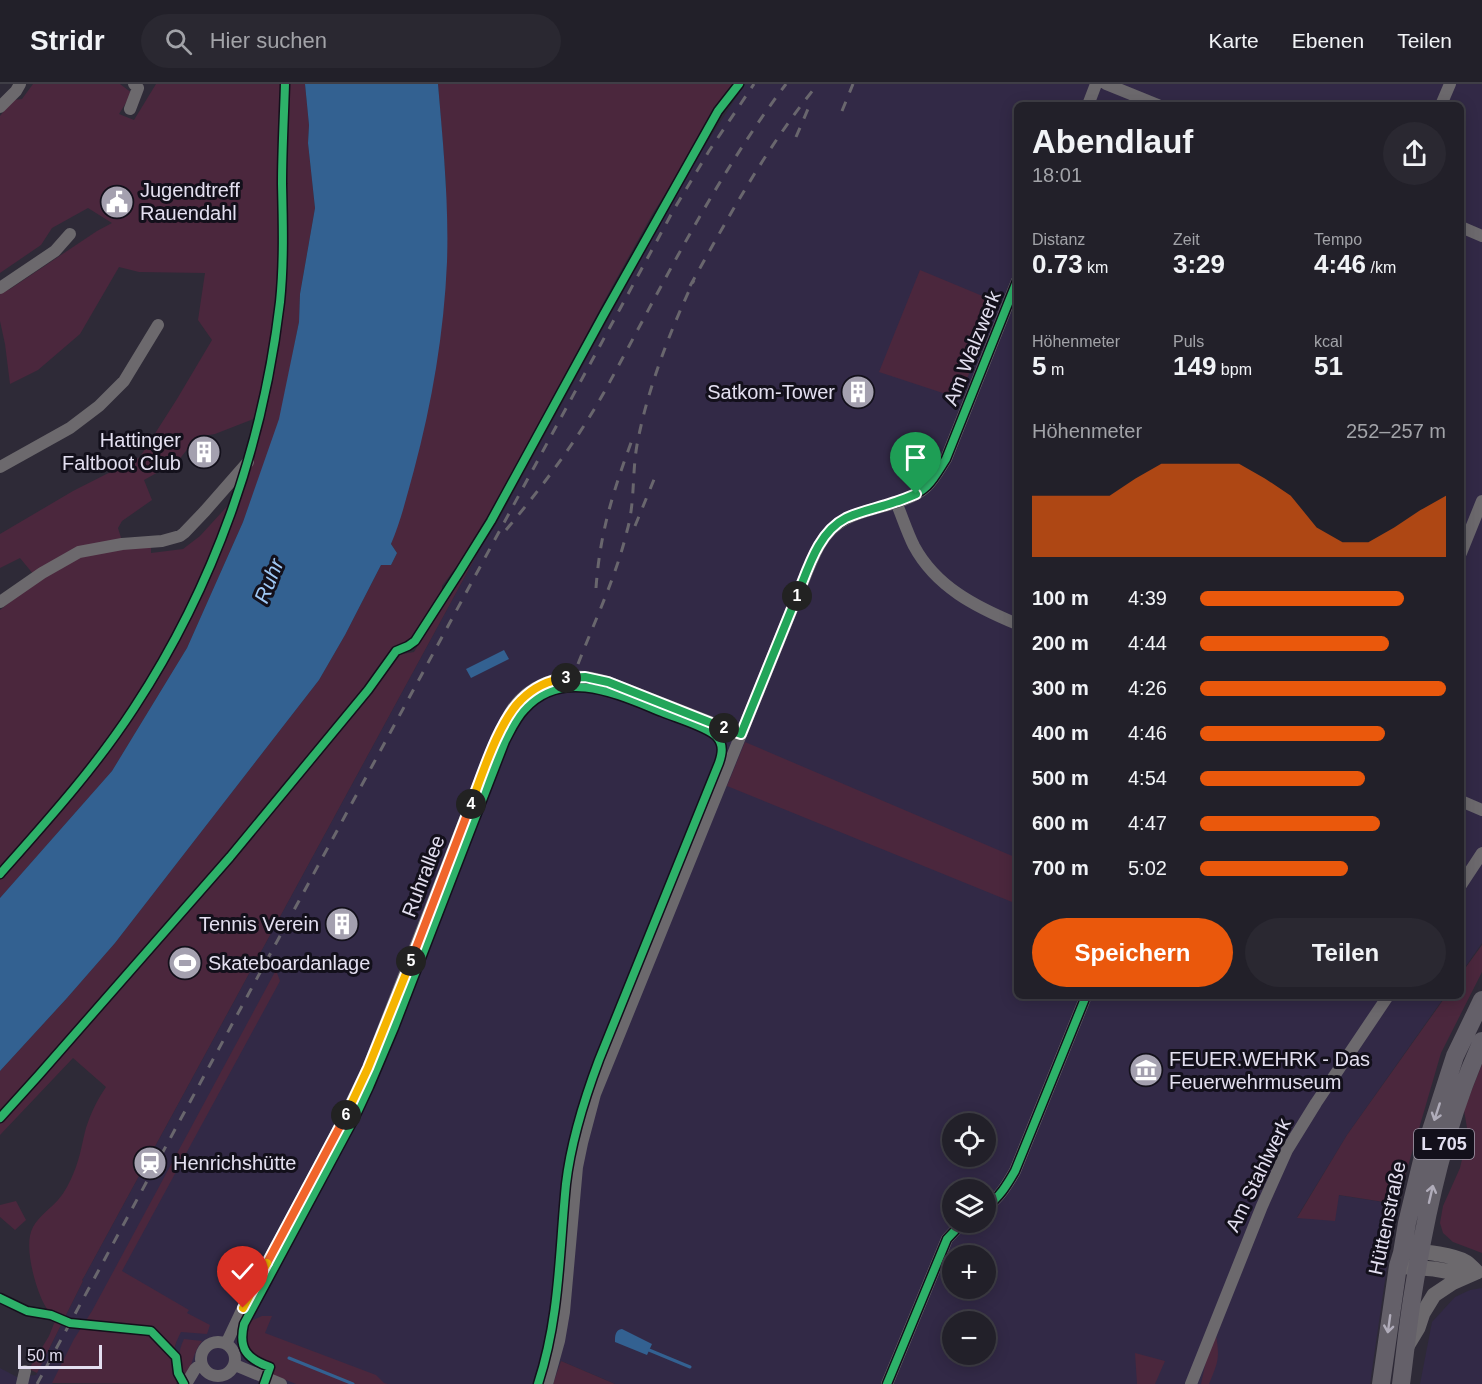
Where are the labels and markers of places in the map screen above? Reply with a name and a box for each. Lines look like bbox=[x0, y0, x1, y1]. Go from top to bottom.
place label: Jugendtreff Rauendahl bbox=[140, 179, 240, 224]
public building icon: Jugendtreff Rauendahl bbox=[99, 184, 135, 220]
building icon: Satkom-Tower bbox=[840, 374, 876, 410]
place label: Satkom-Tower bbox=[707, 381, 835, 403]
place label: Hattinger Faltboot Club bbox=[62, 429, 181, 474]
pin bbox=[890, 432, 941, 494]
building icon: Hattinger Faltboot Club bbox=[186, 434, 222, 470]
pin: 1 bbox=[782, 581, 812, 611]
pin: 3 bbox=[551, 663, 581, 693]
pin: 2 bbox=[709, 713, 739, 743]
pin: 4 bbox=[456, 789, 486, 819]
building icon: Tennis Verein bbox=[324, 906, 360, 942]
place label: Tennis Verein bbox=[199, 913, 319, 935]
sports icon: Skateboardanlage bbox=[167, 945, 203, 981]
pin: 5 bbox=[396, 946, 426, 976]
place label: Skateboardanlage bbox=[208, 952, 370, 974]
place label: FEUER.WEHRK - Das Feuerwehrmuseum bbox=[1169, 1048, 1370, 1093]
museum icon: FEUER.WEHRK - Das Feuerwehrmuseum bbox=[1128, 1052, 1164, 1088]
pin: 6 bbox=[331, 1100, 361, 1130]
station icon: Henrichshütte bbox=[132, 1145, 168, 1181]
place label: Henrichshütte bbox=[173, 1152, 296, 1174]
pin bbox=[217, 1246, 268, 1308]

